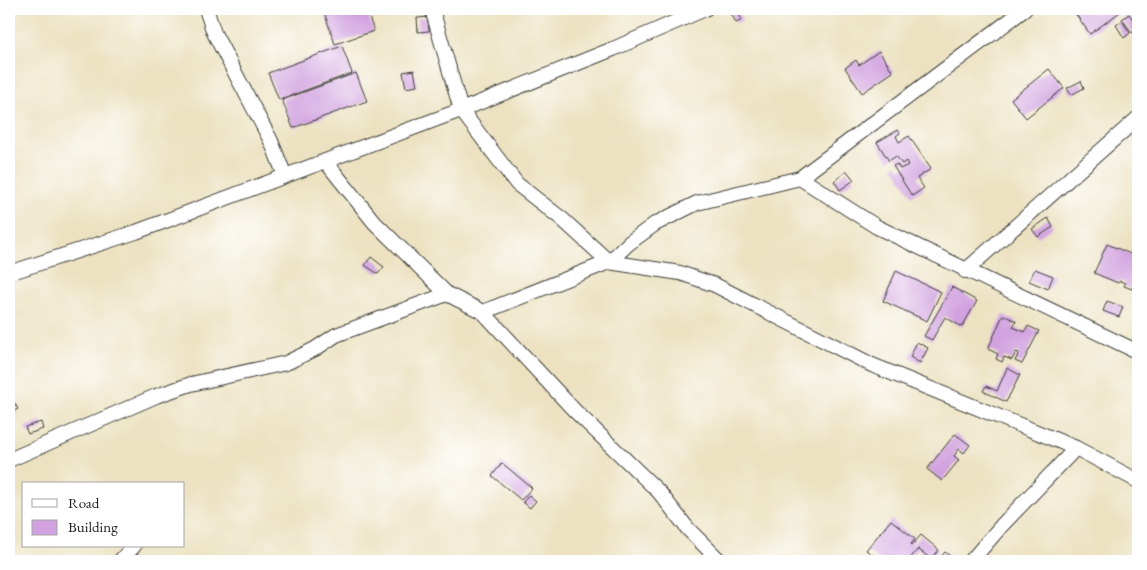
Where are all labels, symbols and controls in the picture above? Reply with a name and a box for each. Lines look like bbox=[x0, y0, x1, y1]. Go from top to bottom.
legend bbox=[22, 482, 185, 548]
text: Road bbox=[68, 493, 100, 512]
text: Building bbox=[68, 517, 118, 536]

